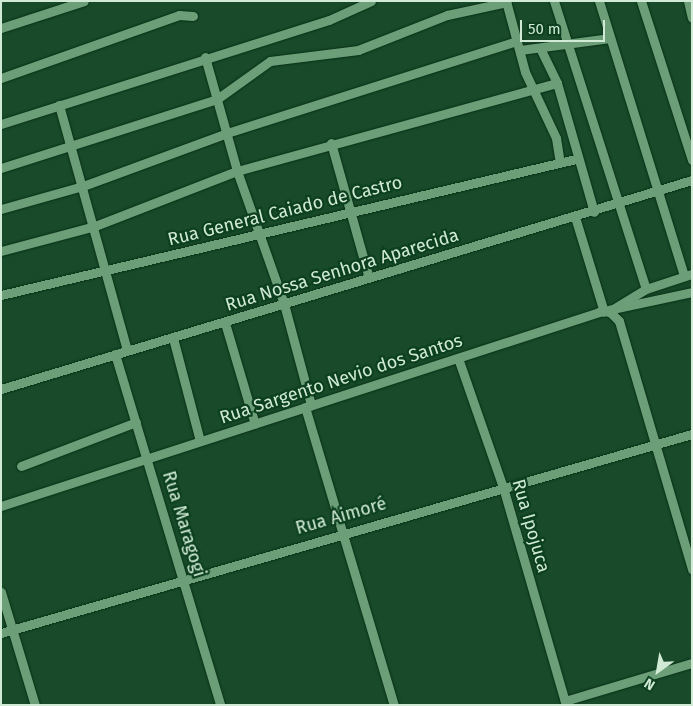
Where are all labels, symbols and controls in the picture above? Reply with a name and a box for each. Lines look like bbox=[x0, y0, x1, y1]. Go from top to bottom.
scale bar bbox=[523, 10, 608, 42]
text: 50 m bbox=[528, 20, 561, 38]
street label: Rua General Caiado de Castro bbox=[166, 171, 404, 251]
street label: Rua Nossa Senhora Aparecida bbox=[223, 224, 461, 316]
street label: Rua Sargento Nevio dos Santos bbox=[217, 329, 465, 429]
street label: Rua Maragogi bbox=[158, 468, 210, 580]
street label: Rua Ipojuca bbox=[507, 477, 555, 575]
street label: Rua Aimoré bbox=[293, 493, 389, 539]
north arrow bbox=[633, 646, 683, 696]
text: N bbox=[641, 674, 658, 694]

